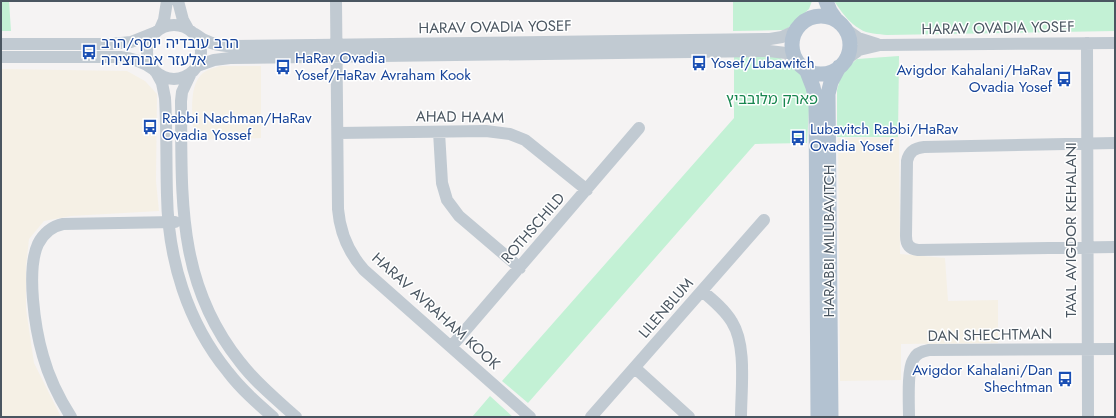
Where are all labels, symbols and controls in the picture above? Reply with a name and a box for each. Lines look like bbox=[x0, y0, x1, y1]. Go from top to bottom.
street label: HARAV OVADIA YOSEF bbox=[418, 15, 572, 39]
street label: HARAV OVADIA YOSEF bbox=[921, 16, 1075, 40]
place label: הרב עובדיה יוסף/הרב אלעזר אבוחצירה bbox=[101, 32, 239, 71]
bus stop icon: הרב עובדיה יוסף/הרב אלעזר אבוחצירה bbox=[80, 43, 98, 61]
place label: HaRav Ovadia Yosef/HaRav Avraham Kook bbox=[295, 47, 471, 86]
place label: Yosef/Lubawitch bbox=[711, 52, 815, 74]
bus stop icon: Yosef/Lubawitch bbox=[690, 54, 708, 72]
bus stop icon: HaRav Ovadia Yosef/HaRav Avraham Kook bbox=[274, 58, 292, 76]
place label: Avigdor Kahalani/HaRav Ovadia Yosef bbox=[896, 59, 1053, 98]
bus stop icon: Avigdor Kahalani/HaRav Ovadia Yosef bbox=[1055, 70, 1073, 88]
park label: פארק מלובביץ bbox=[726, 88, 818, 110]
street label: AHAD HAAM bbox=[416, 105, 504, 129]
place label: Rabbi Nachman/HaRav Ovadia Yossef bbox=[162, 107, 312, 146]
bus stop icon: Rabbi Nachman/HaRav Ovadia Yossef bbox=[141, 118, 159, 136]
place label: Lubavitch Rabbi/HaRav Ovadia Yosef bbox=[810, 118, 958, 157]
bus stop icon: Lubavitch Rabbi/HaRav Ovadia Yosef bbox=[789, 129, 807, 147]
street label: TA'AL AVIGDOR KEHALANI bbox=[1060, 142, 1082, 318]
street label: HARABBI MILUBAVITCH bbox=[818, 164, 840, 318]
street label: ROTHSCHILD bbox=[496, 188, 570, 268]
street label: HARAV AVRAHAM KOOK bbox=[367, 247, 505, 375]
street label: LILENBLUM bbox=[634, 273, 698, 343]
street label: DAN SHECHTMAN bbox=[928, 323, 1052, 347]
place label: Avigdor Kahalani/Dan Shechtman bbox=[912, 359, 1053, 398]
bus stop icon: Avigdor Kahalani/Dan Shechtman bbox=[1056, 370, 1074, 388]

